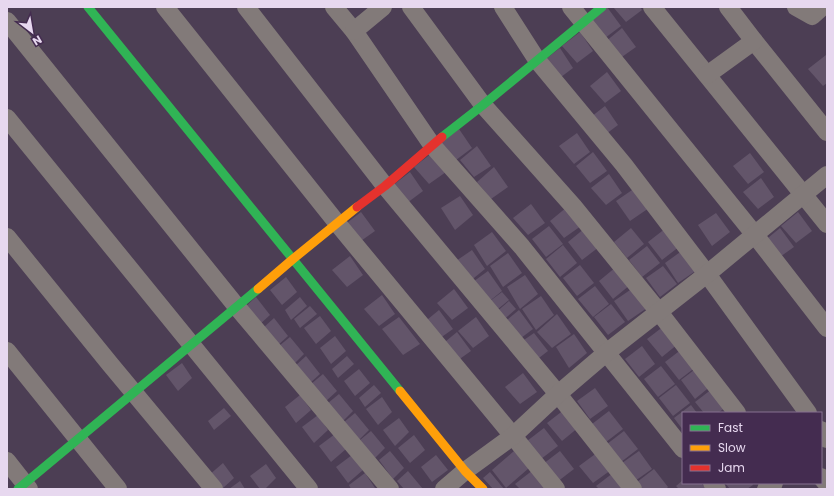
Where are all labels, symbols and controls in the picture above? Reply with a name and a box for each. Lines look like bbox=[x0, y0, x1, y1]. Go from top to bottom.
north arrow bbox=[12, 12, 52, 52]
text: N bbox=[29, 32, 45, 50]
legend bbox=[682, 412, 822, 484]
text: Fast bbox=[718, 419, 743, 436]
text: Slow bbox=[718, 439, 746, 456]
text: Jam bbox=[718, 459, 745, 476]

